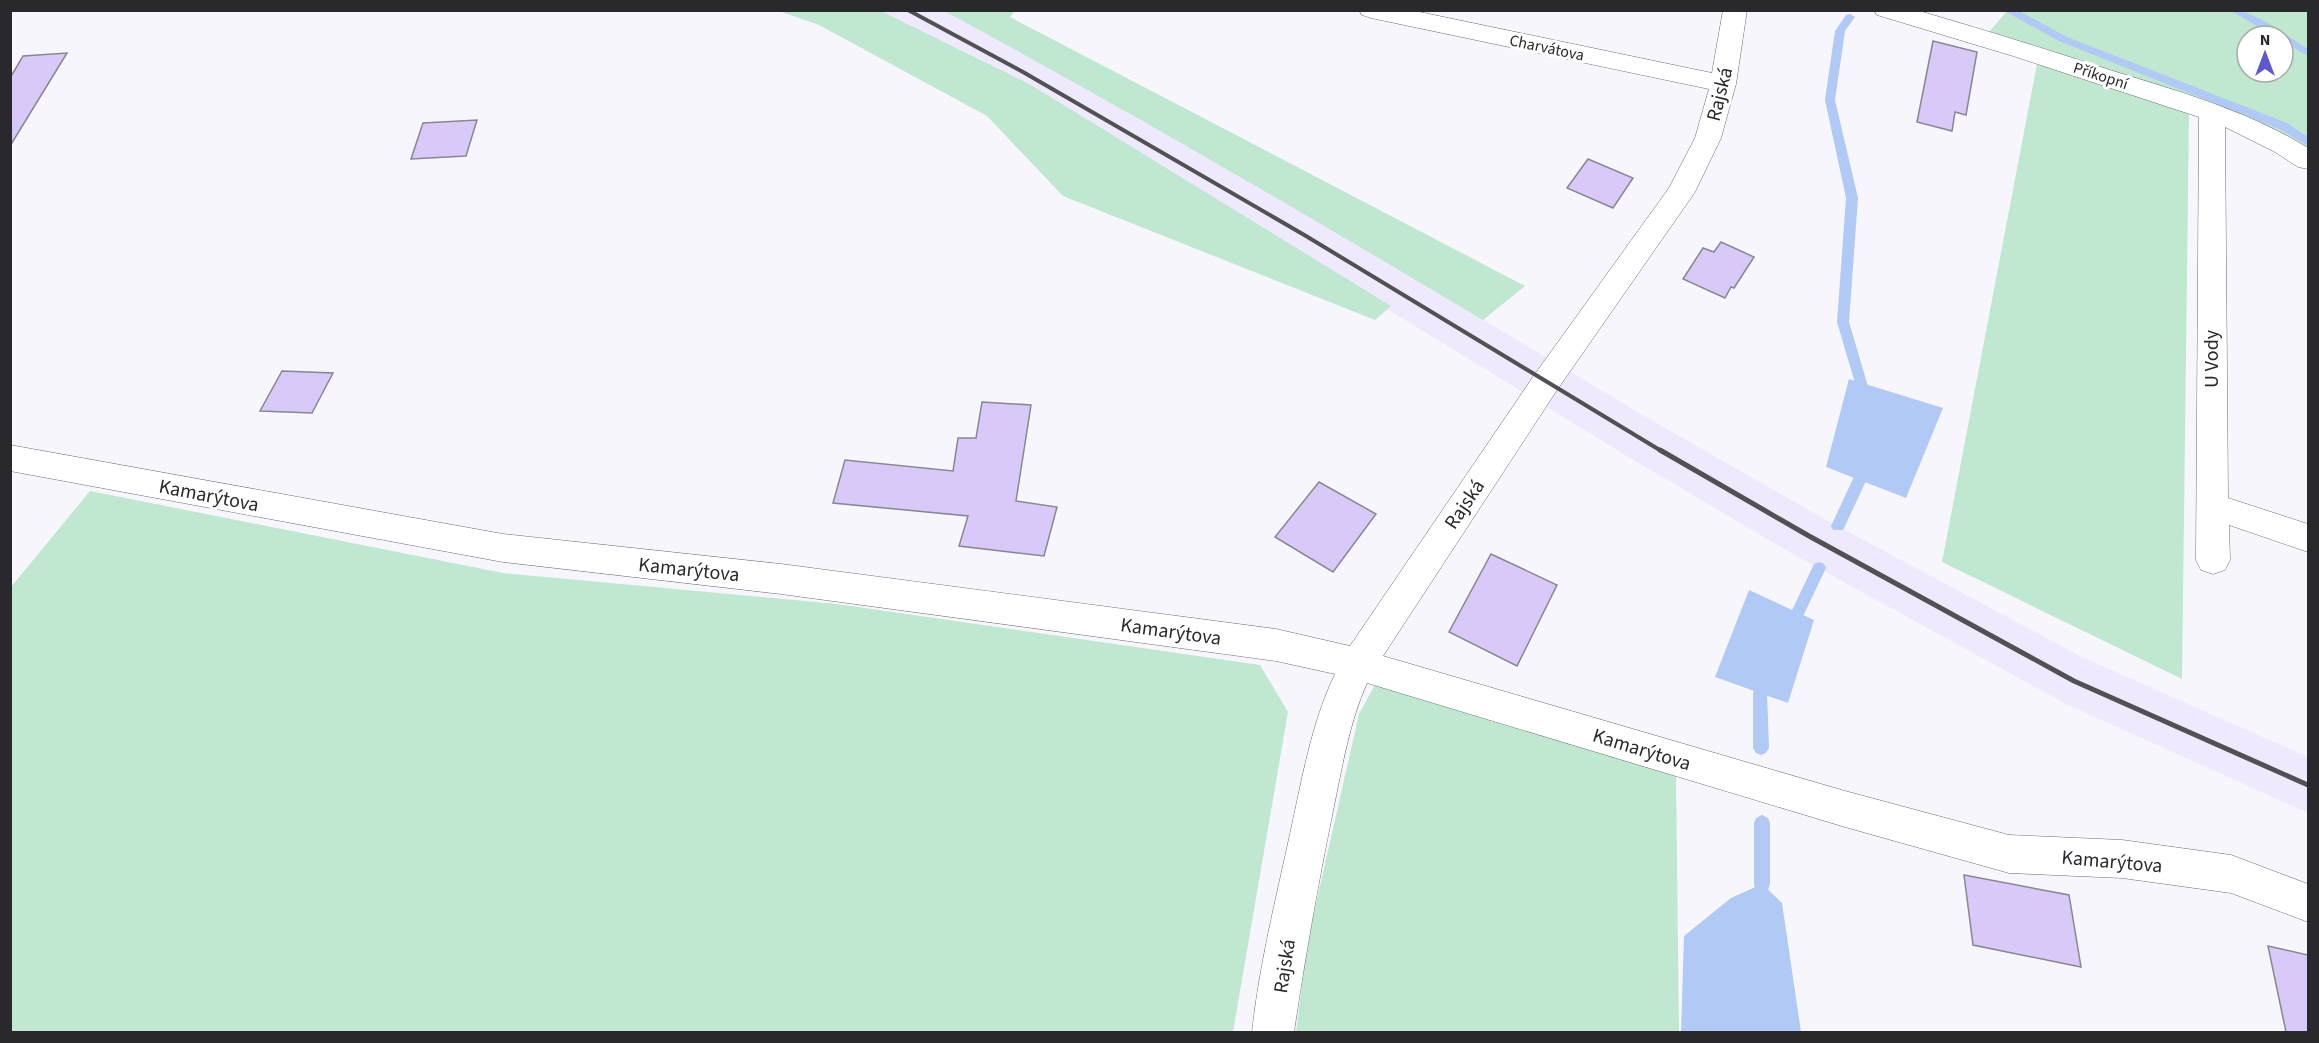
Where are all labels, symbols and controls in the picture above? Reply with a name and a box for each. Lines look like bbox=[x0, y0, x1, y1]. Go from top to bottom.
north arrow bbox=[2235, 24, 2295, 84]
street label: Charvátova bbox=[1507, 29, 1586, 67]
text: N bbox=[2260, 29, 2270, 51]
street label: Příkopní bbox=[2070, 57, 2132, 95]
street label: Rajská bbox=[1700, 64, 1740, 124]
street label: U Vody bbox=[2198, 329, 2226, 388]
street label: Kamarýtova bbox=[156, 473, 261, 519]
street label: Rajská bbox=[1438, 474, 1492, 535]
street label: Kamarýtova bbox=[637, 551, 741, 589]
street label: Kamarýtova bbox=[1119, 611, 1223, 653]
street label: Kamarýtova bbox=[1589, 722, 1694, 778]
street label: Kamarýtova bbox=[2060, 844, 2164, 880]
street label: Rajská bbox=[1267, 937, 1303, 995]

